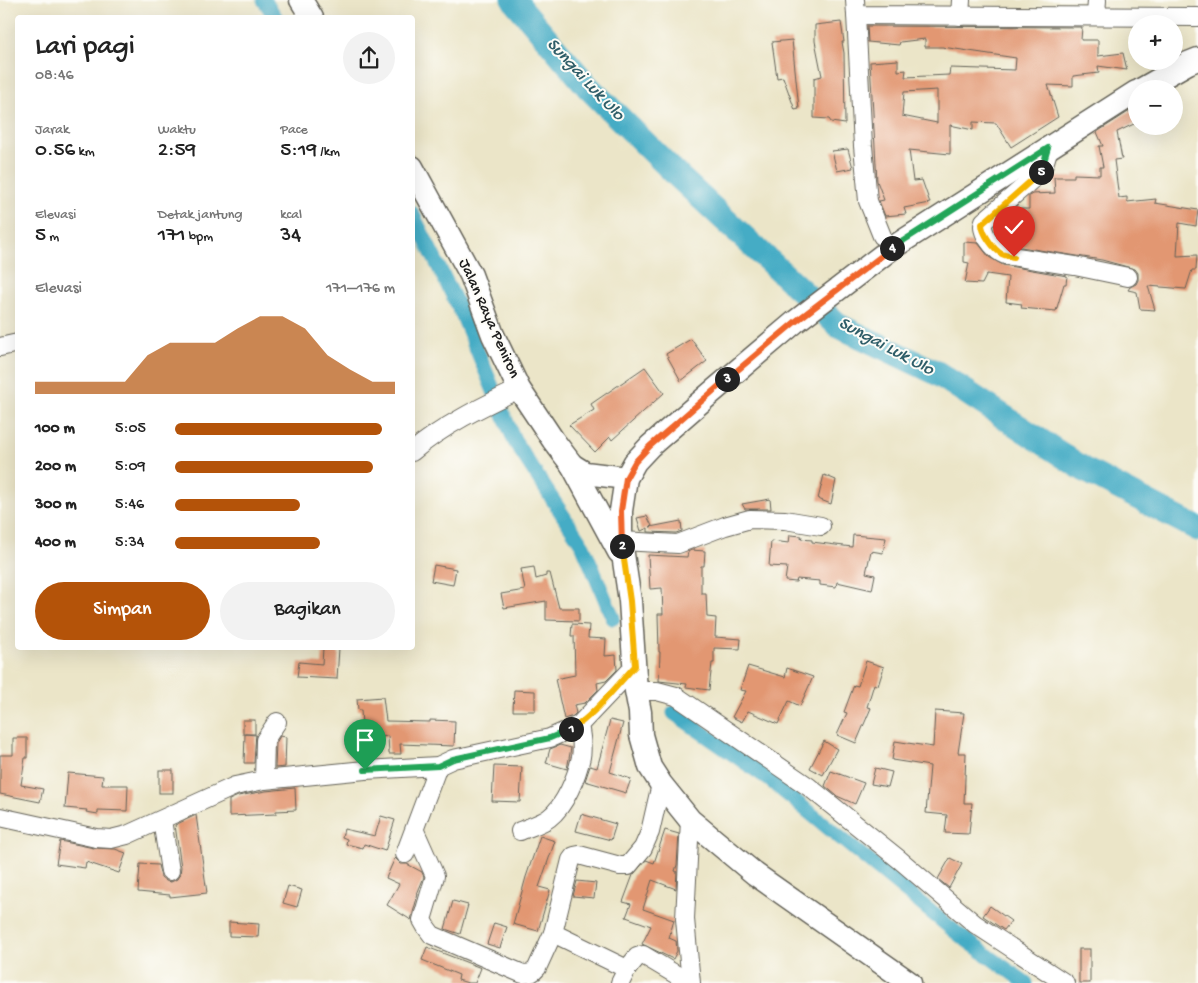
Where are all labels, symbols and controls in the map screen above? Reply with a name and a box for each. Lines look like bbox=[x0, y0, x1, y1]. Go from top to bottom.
map controls bbox=[1128, 15, 1183, 135]
button: + bbox=[1128, 15, 1183, 70]
text: Lari pagi bbox=[35, 31, 135, 64]
button: share bbox=[343, 32, 395, 84]
water label: Sungai Luk Ulo bbox=[542, 35, 629, 126]
text: 08:46 bbox=[35, 67, 74, 86]
button: − bbox=[1128, 80, 1183, 135]
text: Jarak bbox=[35, 122, 69, 139]
text: Waktu bbox=[158, 122, 196, 139]
text: Pace bbox=[280, 122, 308, 139]
text: 0.56 bbox=[35, 139, 75, 164]
text: 2:59 bbox=[158, 139, 196, 164]
text: 5:19 bbox=[280, 139, 317, 164]
text: km bbox=[75, 144, 95, 161]
text: /km bbox=[317, 144, 340, 161]
pin: 5 bbox=[1028, 160, 1054, 184]
text: 5 bbox=[1038, 164, 1045, 181]
pin bbox=[993, 206, 1035, 257]
text: Elevasi bbox=[35, 207, 76, 224]
text: Detak jantung bbox=[158, 207, 242, 224]
text: kcal bbox=[280, 207, 302, 224]
icon: check bbox=[1000, 213, 1028, 241]
text: 5 bbox=[35, 224, 46, 249]
text: 171 bbox=[158, 224, 186, 249]
text: 34 bbox=[280, 224, 301, 249]
text: m bbox=[46, 229, 59, 246]
text: bpm bbox=[186, 229, 213, 246]
pin: 4 bbox=[880, 236, 904, 260]
text: 4 bbox=[889, 240, 896, 257]
street label: Jalan Raya Peniron bbox=[453, 256, 523, 382]
text: Elevasi bbox=[35, 280, 82, 299]
text: 171–176 m bbox=[326, 280, 395, 299]
water label: Sungai Luk Ulo bbox=[835, 313, 938, 381]
pin: 3 bbox=[714, 366, 740, 392]
text: 3 bbox=[724, 371, 731, 388]
text: 100 m bbox=[35, 420, 75, 439]
text: 5:05 bbox=[115, 420, 146, 439]
text: 200 m bbox=[35, 458, 76, 477]
text: 5:09 bbox=[115, 458, 146, 477]
text: 300 m bbox=[35, 496, 77, 515]
text: 5:46 bbox=[115, 496, 144, 515]
text: 400 m bbox=[35, 534, 76, 553]
text: 5:34 bbox=[115, 534, 144, 553]
pin: 2 bbox=[610, 534, 634, 558]
text: 2 bbox=[619, 538, 626, 555]
button: Simpan bbox=[35, 582, 210, 640]
button: Bagikan bbox=[220, 582, 395, 640]
pin: 1 bbox=[558, 716, 584, 742]
pin bbox=[344, 719, 386, 770]
text: 1 bbox=[569, 721, 574, 738]
icon: arrive bbox=[351, 726, 379, 754]

